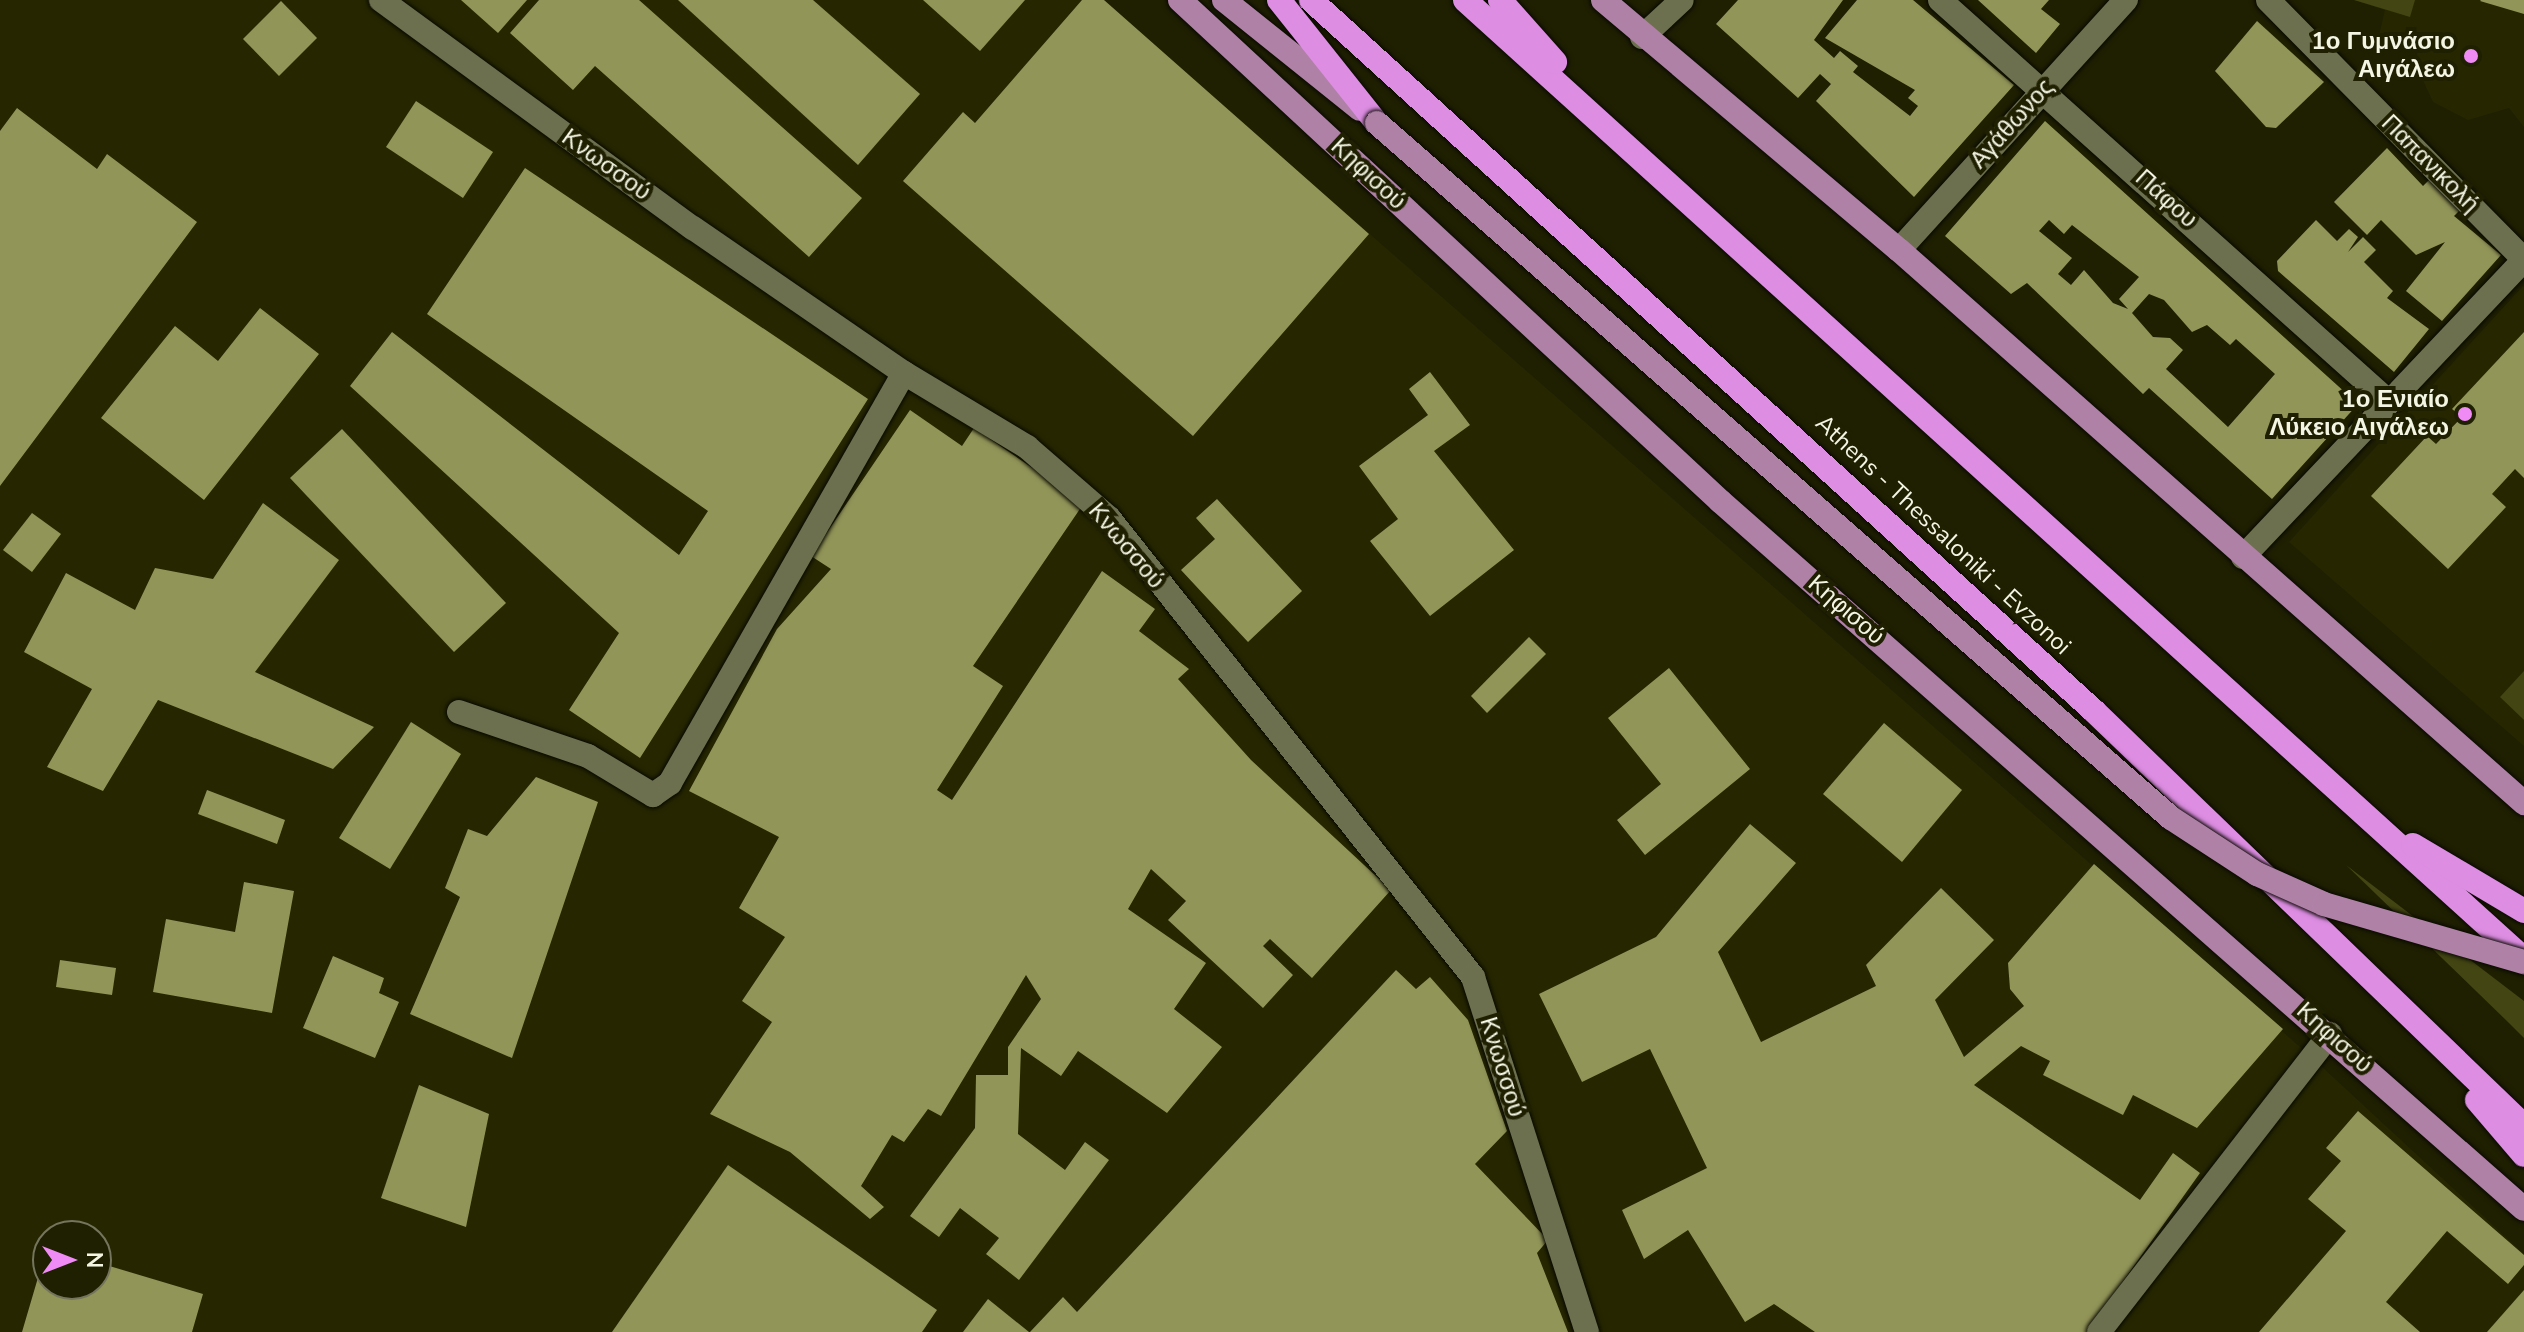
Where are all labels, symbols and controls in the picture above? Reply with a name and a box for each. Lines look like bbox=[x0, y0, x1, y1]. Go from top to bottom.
place label: 1ο Γυμνάσιο Αιγάλεω bbox=[2311, 28, 2455, 84]
marker: 1ο Γυμνάσιο Αιγάλεω bbox=[2462, 47, 2480, 65]
street label: Αγάθωνος bbox=[1964, 73, 2060, 175]
street label: Παπανικολή bbox=[2375, 109, 2485, 219]
street label: Κνωσσού bbox=[556, 123, 656, 207]
street label: Κηφισού bbox=[1325, 132, 1411, 216]
street label: Πάφου bbox=[2129, 164, 2203, 234]
place label: 1ο Ενιαίο Λύκειο Αιγάλεω bbox=[2269, 386, 2449, 442]
marker: 1ο Ενιαίο Λύκειο Αιγάλεω bbox=[2456, 405, 2474, 423]
street label: Athens - Thessaloniki - Evzonoi bbox=[1809, 409, 2077, 661]
street label: Κνωσσού bbox=[1082, 497, 1170, 595]
street label: Κηφισού bbox=[1802, 569, 1890, 651]
street label: Κηφισού bbox=[2290, 997, 2378, 1079]
street label: Κνωσσού bbox=[1473, 1014, 1531, 1120]
north arrow bbox=[32, 1220, 112, 1300]
text: N bbox=[79, 1252, 109, 1268]

